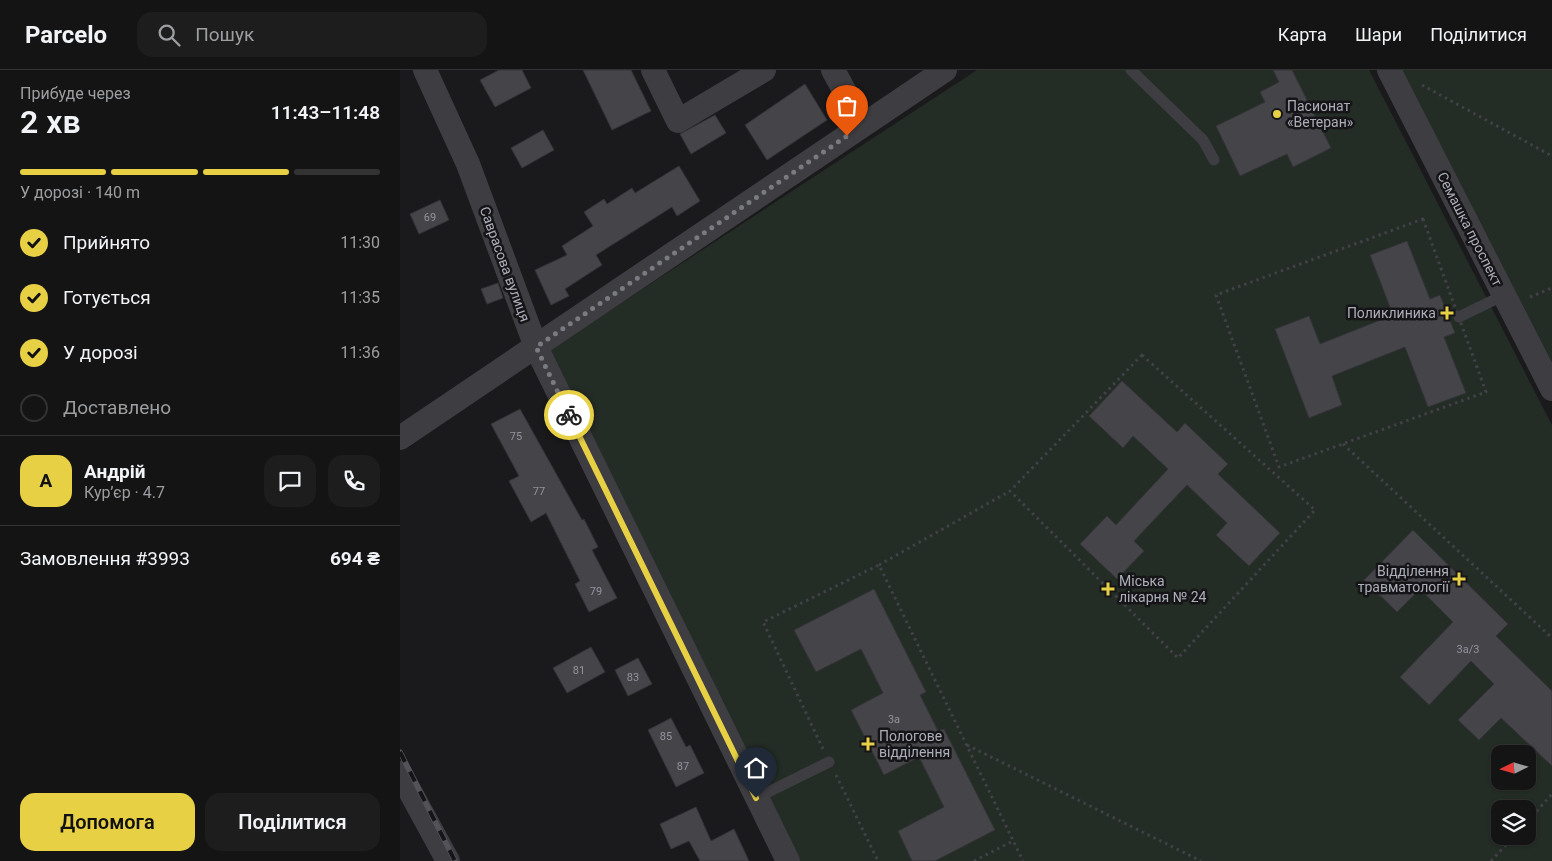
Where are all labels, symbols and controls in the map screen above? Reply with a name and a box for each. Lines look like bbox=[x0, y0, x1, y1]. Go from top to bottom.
search box bbox=[137, 12, 487, 57]
text: Parcelo bbox=[25, 21, 107, 49]
icon: search bbox=[155, 21, 183, 49]
text: Пошук bbox=[195, 23, 254, 46]
text: Карта bbox=[1278, 24, 1327, 45]
text: Шари bbox=[1355, 24, 1402, 45]
text: Поділитися bbox=[1430, 24, 1527, 45]
text: Прибуде через bbox=[20, 84, 131, 103]
pin bbox=[826, 85, 868, 136]
icon: bag bbox=[833, 92, 861, 120]
place label: Пасионат «Ветеран» bbox=[1287, 98, 1354, 130]
text: 11:43–11:48 bbox=[271, 101, 380, 124]
text: 2 хв bbox=[20, 103, 81, 141]
marker: Пасионат «Ветеран» bbox=[1271, 108, 1283, 120]
street label: Семашка проспект bbox=[1434, 169, 1506, 289]
text: У дорозі · 140 m bbox=[20, 183, 140, 202]
street label: Саврасова вулиця bbox=[477, 204, 533, 324]
house number: 69 bbox=[424, 211, 436, 224]
icon: check bbox=[20, 229, 48, 257]
text: Прийнято bbox=[63, 231, 150, 254]
text: 11:30 bbox=[340, 233, 380, 252]
icon: check bbox=[20, 284, 48, 312]
text: Готується bbox=[63, 286, 151, 309]
text: 11:35 bbox=[340, 288, 380, 307]
place label: Поликлиника bbox=[1347, 305, 1436, 321]
marker: Поликлиника bbox=[1440, 306, 1454, 320]
icon: check bbox=[20, 339, 48, 367]
text: У дорозі bbox=[63, 341, 138, 364]
text: 11:36 bbox=[340, 343, 380, 362]
courier bbox=[544, 390, 594, 440]
text: Доставлено bbox=[63, 396, 171, 419]
icon: bike bbox=[555, 401, 583, 429]
house number: 75 bbox=[510, 430, 522, 443]
button: chat bbox=[264, 455, 316, 507]
button: phone bbox=[328, 455, 380, 507]
text: Андрій bbox=[84, 460, 146, 483]
text: А bbox=[40, 469, 52, 492]
text: Кур’єр · 4.7 bbox=[84, 483, 165, 502]
house number: 77 bbox=[533, 485, 545, 498]
text: Замовлення #3993 bbox=[20, 547, 190, 570]
text: 694 ₴ bbox=[330, 547, 380, 570]
place label: Відділення травматології bbox=[1358, 563, 1450, 595]
place label: Міська лікарня № 24 bbox=[1119, 573, 1207, 605]
marker: Відділення травматології bbox=[1453, 573, 1465, 585]
marker: Міська лікарня № 24 bbox=[1101, 582, 1115, 596]
house number: 79 bbox=[590, 585, 602, 598]
house number: 3а/3 bbox=[1457, 643, 1479, 656]
house number: 81 bbox=[573, 664, 585, 677]
house number: 83 bbox=[627, 671, 639, 684]
house number: 3а bbox=[888, 713, 900, 726]
place label: Пологове відділення bbox=[879, 728, 950, 760]
house number: 85 bbox=[660, 730, 672, 743]
marker: Пологове відділення bbox=[861, 737, 875, 751]
north arrow bbox=[1491, 745, 1536, 790]
map controls bbox=[1491, 745, 1536, 845]
pin bbox=[735, 747, 777, 798]
icon: home bbox=[742, 754, 770, 782]
house number: 87 bbox=[677, 760, 689, 773]
button: Допомога bbox=[20, 793, 195, 851]
button: Поділитися bbox=[205, 793, 380, 851]
button: layers bbox=[1491, 800, 1536, 845]

